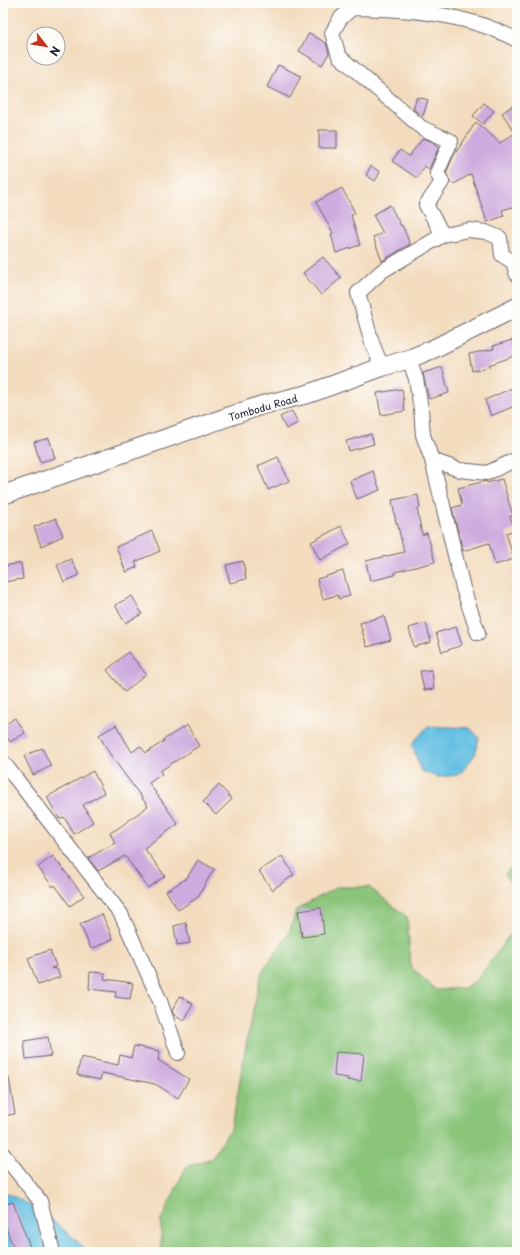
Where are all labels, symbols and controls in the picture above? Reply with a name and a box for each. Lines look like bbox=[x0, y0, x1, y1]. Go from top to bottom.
north arrow bbox=[26, 26, 66, 66]
text: N bbox=[45, 43, 65, 60]
street label: Tombodu Road bbox=[227, 390, 299, 424]

